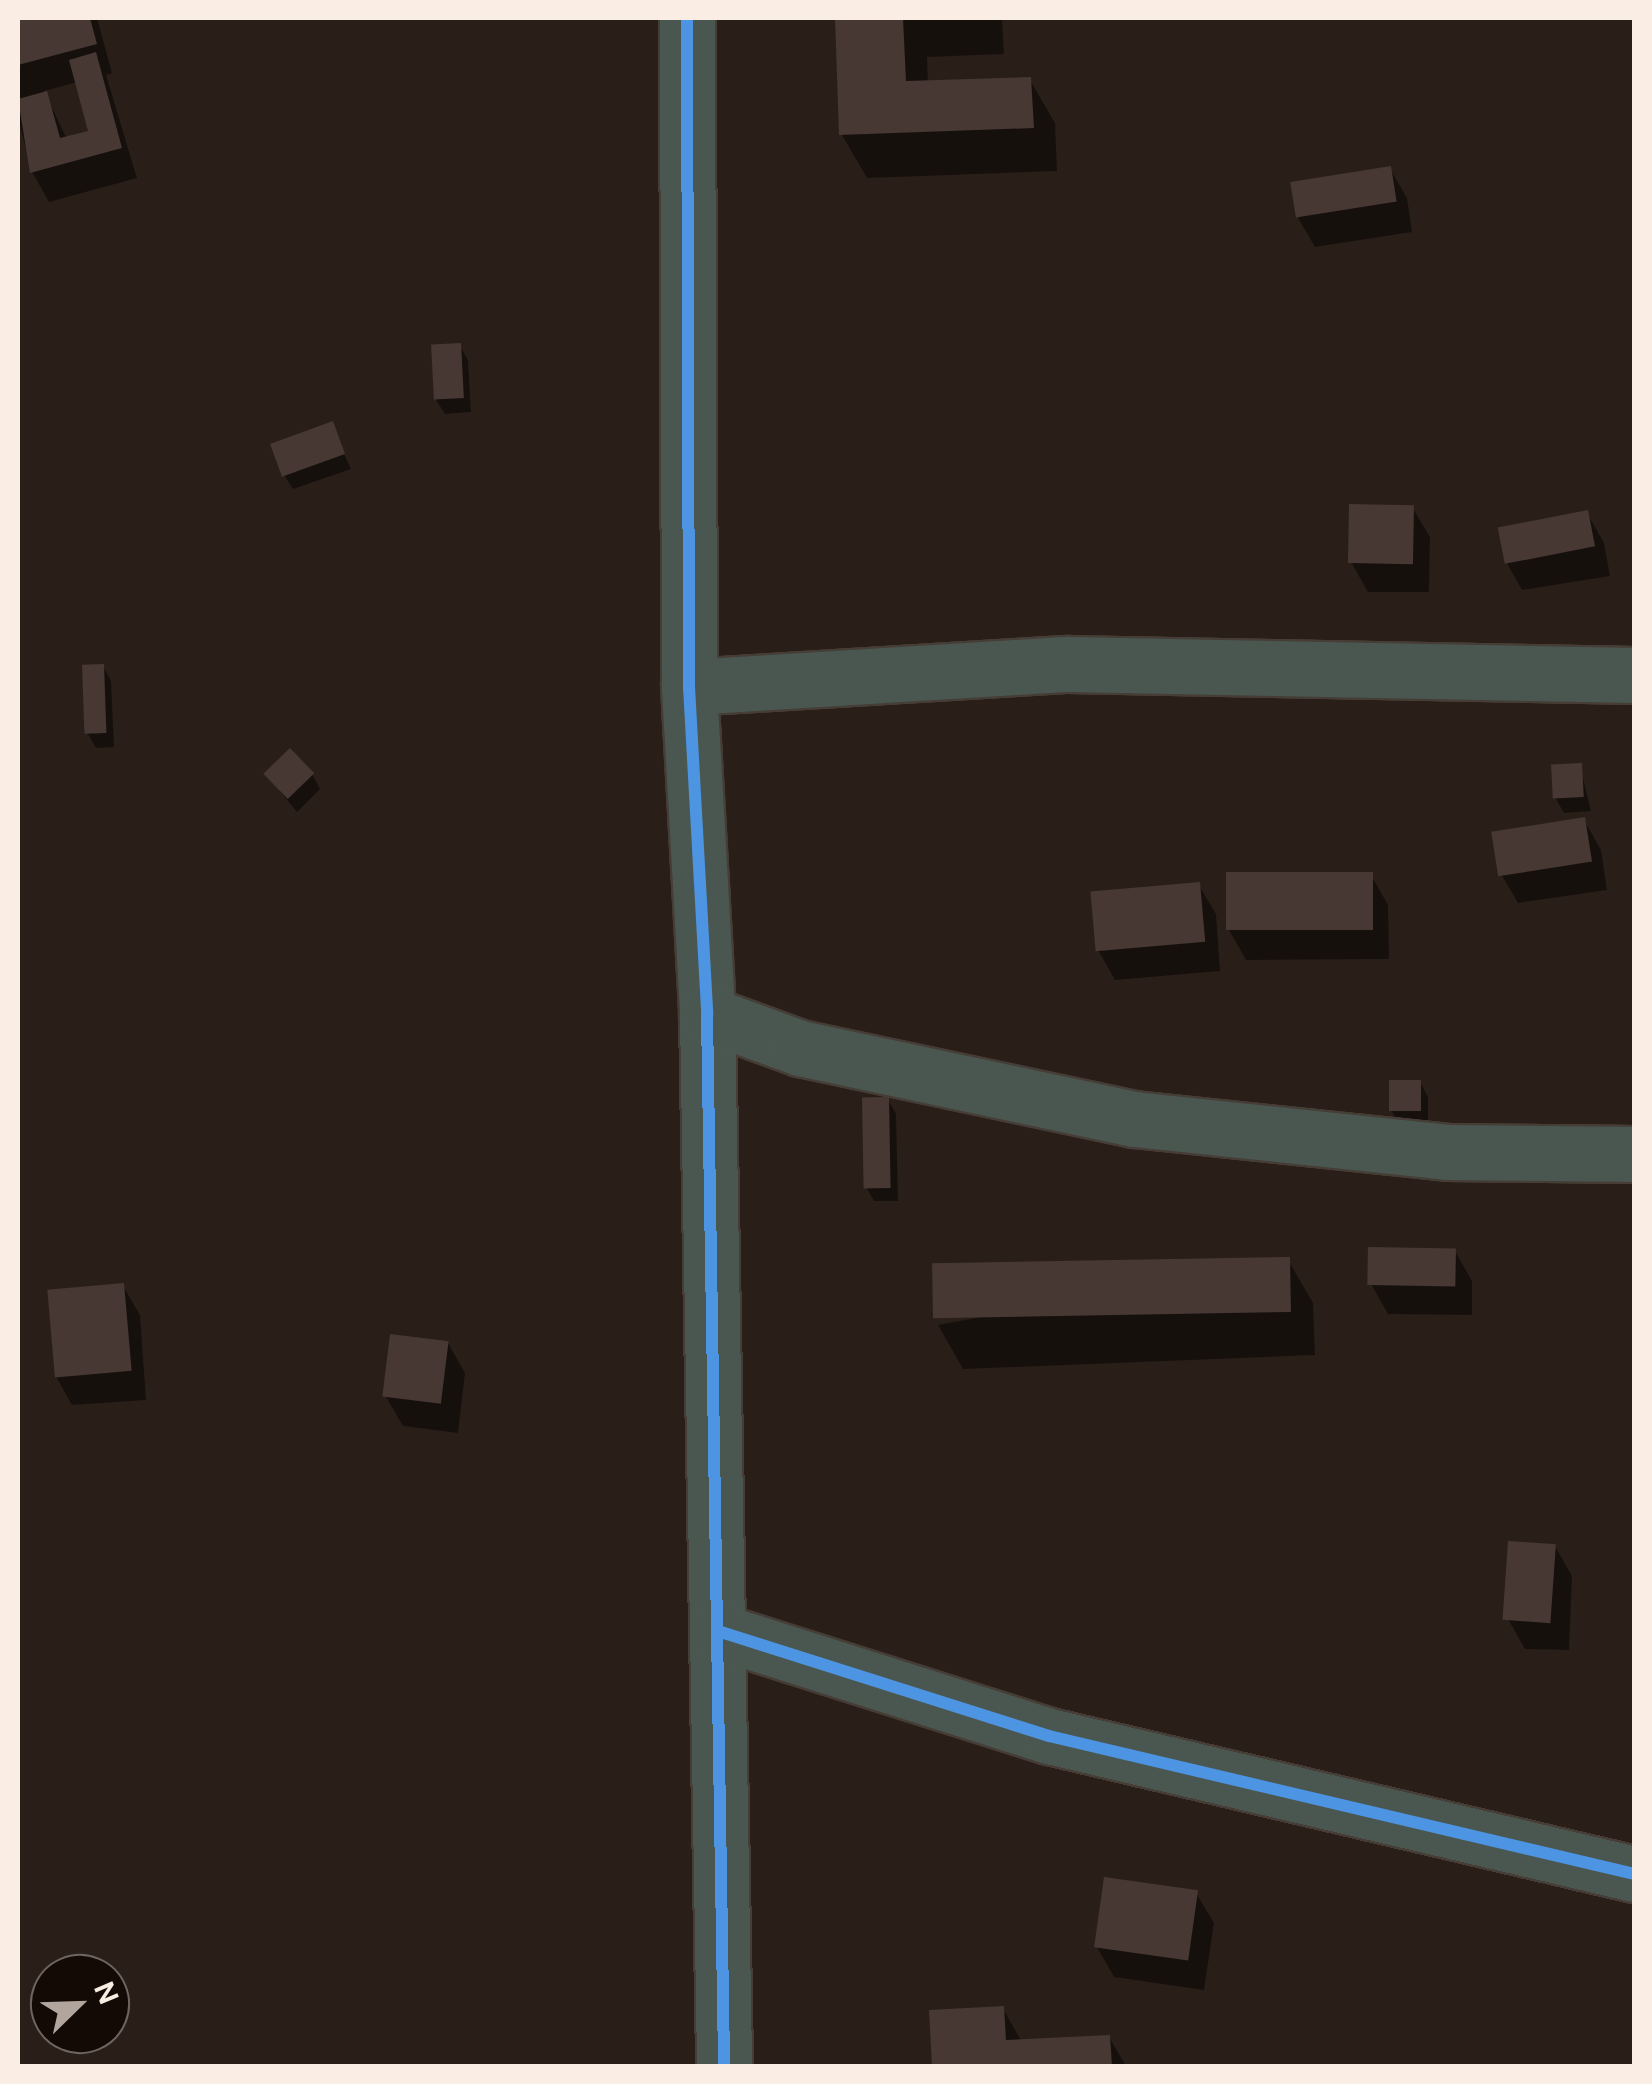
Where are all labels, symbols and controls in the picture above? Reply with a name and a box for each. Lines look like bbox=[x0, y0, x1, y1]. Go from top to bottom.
north arrow bbox=[30, 1954, 130, 2054]
text: N bbox=[85, 1976, 127, 2009]

